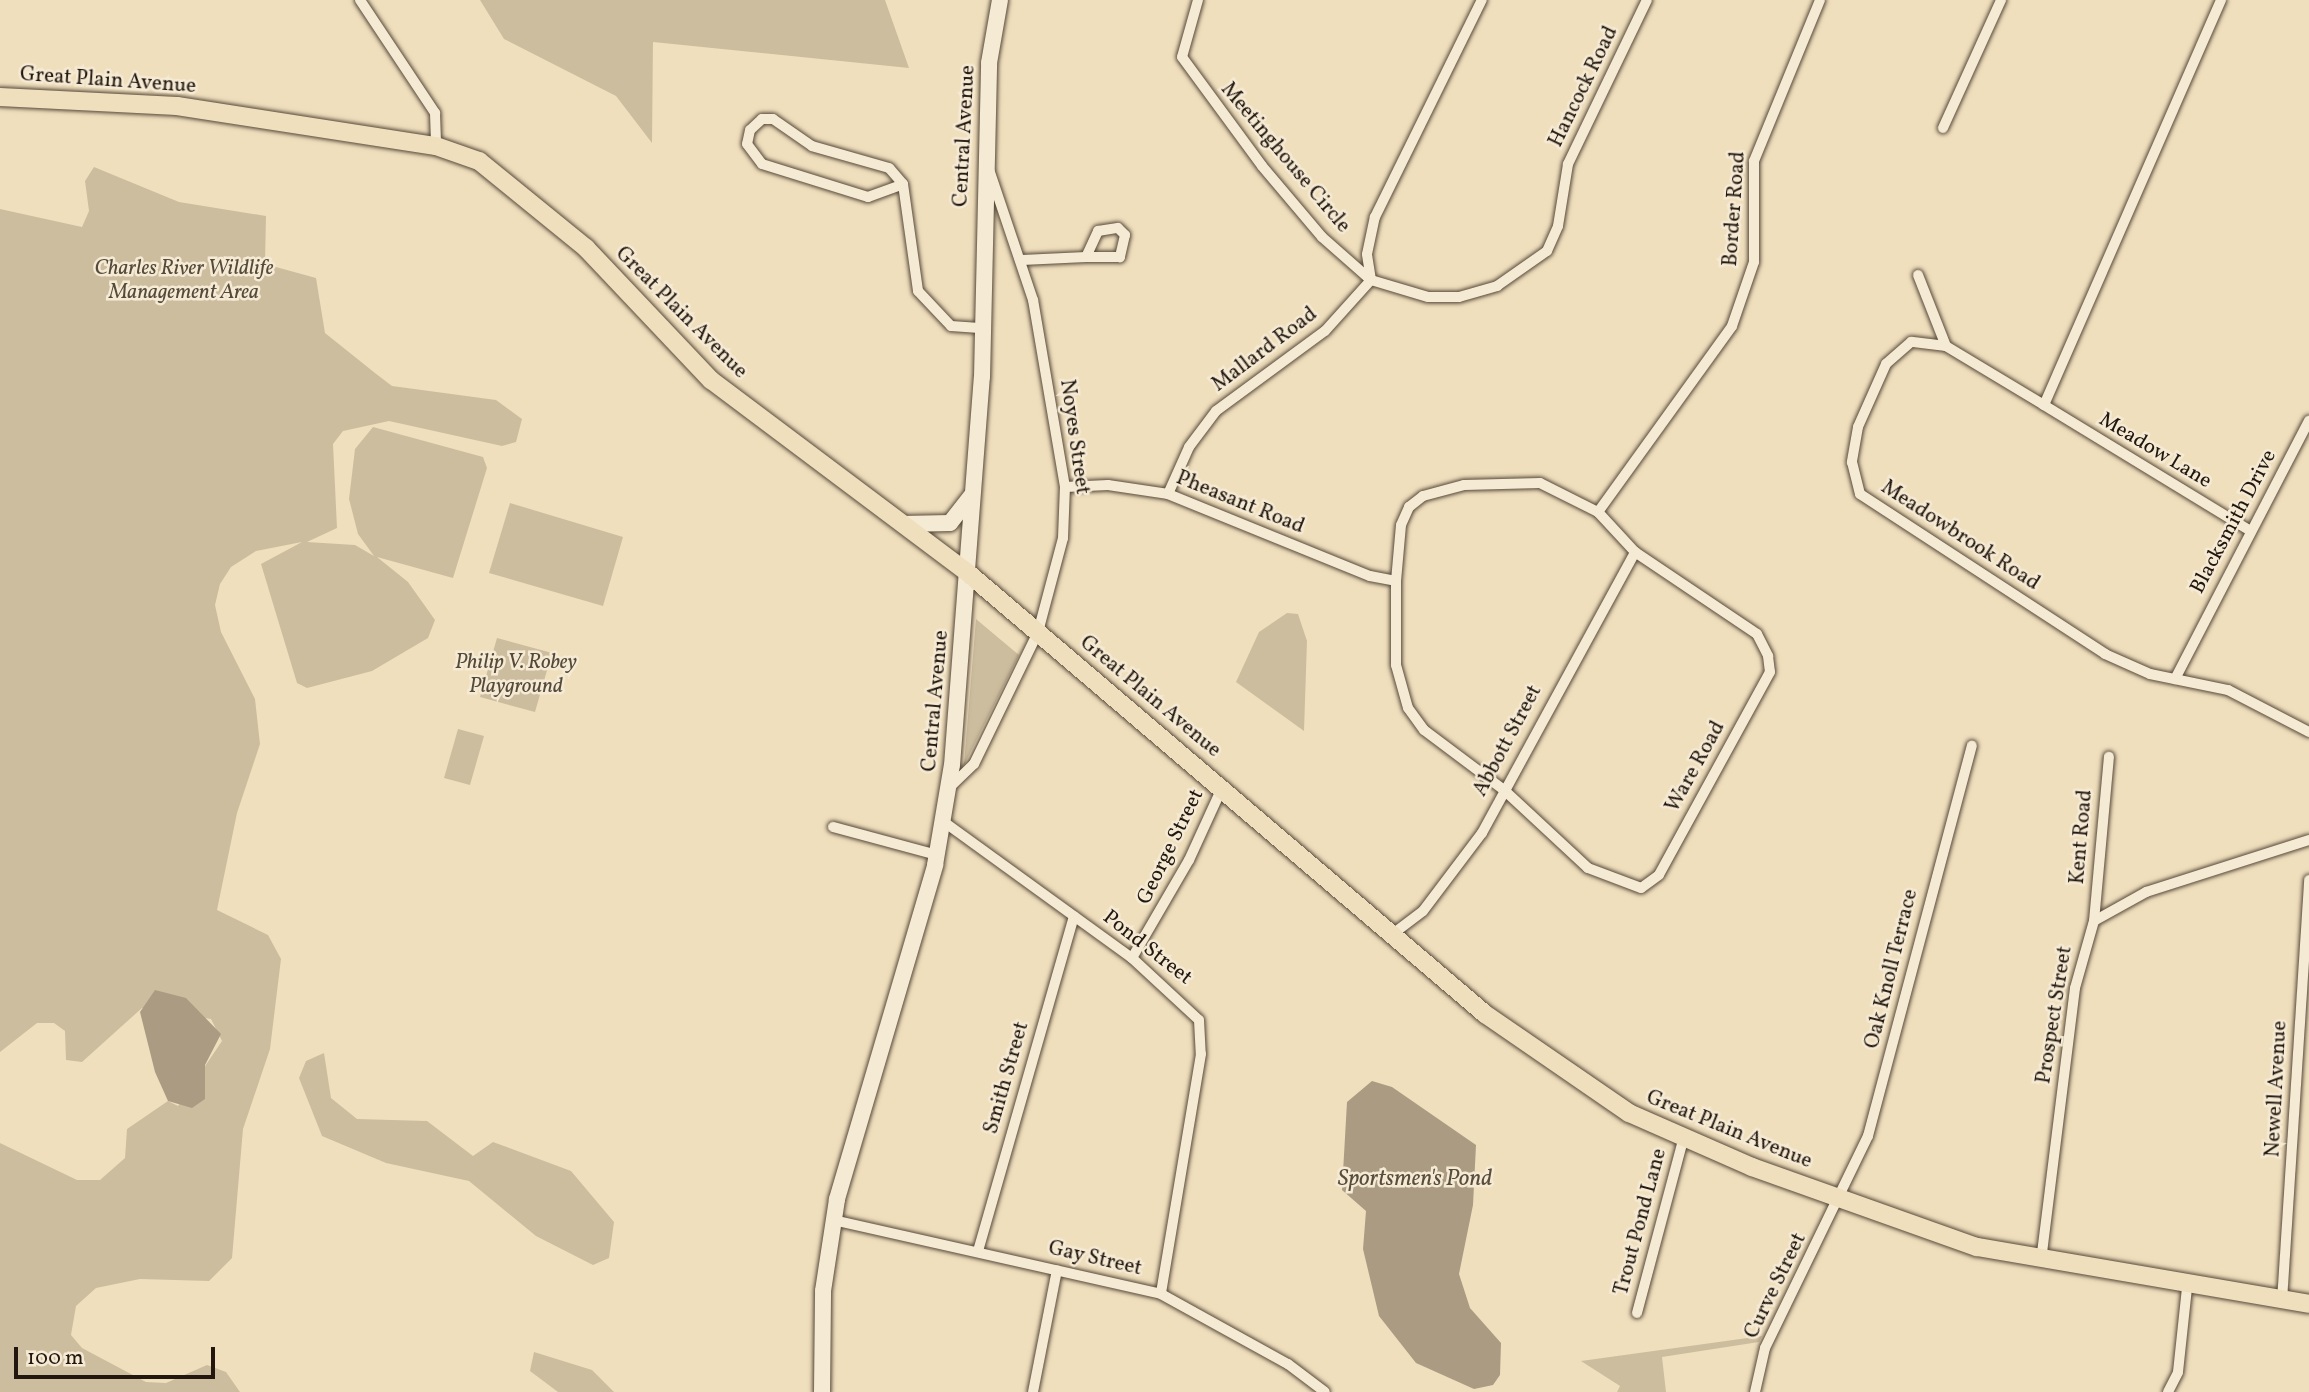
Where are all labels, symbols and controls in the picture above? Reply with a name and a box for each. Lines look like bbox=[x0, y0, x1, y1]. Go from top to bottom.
street label: Hancock Road bbox=[1544, 22, 1624, 152]
street label: Great Plain Avenue bbox=[19, 62, 197, 100]
street label: Central Avenue bbox=[949, 64, 981, 208]
street label: Meetinghouse Circle bbox=[1215, 78, 1355, 238]
street label: Border Road bbox=[1718, 151, 1752, 267]
street label: Great Plain Avenue bbox=[610, 242, 752, 384]
park label: Charles River Wildlife Management Area bbox=[95, 256, 273, 306]
street label: Mallard Road bbox=[1207, 302, 1323, 398]
street label: Noyes Street bbox=[1053, 378, 1095, 496]
street label: Meadow Lane bbox=[2094, 407, 2216, 495]
street label: Blacksmith Drive bbox=[2185, 446, 2283, 598]
street label: Pheasant Road bbox=[1172, 466, 1308, 540]
street label: Meadowbrook Road bbox=[1876, 475, 2044, 597]
street label: Central Avenue bbox=[917, 629, 955, 773]
street label: Great Plain Avenue bbox=[1074, 631, 1226, 763]
park label: Philip V. Robey Playground bbox=[455, 650, 577, 700]
street label: Abbott Street bbox=[1468, 681, 1548, 801]
street label: Ware Road bbox=[1661, 717, 1731, 817]
street label: George Street bbox=[1132, 785, 1210, 909]
street label: Kent Road bbox=[2065, 789, 2099, 885]
street label: Oak Knoll Terrace bbox=[1860, 886, 1924, 1052]
street label: Pond Street bbox=[1097, 905, 1197, 991]
street label: Prospect Street bbox=[2032, 944, 2078, 1086]
street label: Smith Street bbox=[979, 1019, 1035, 1137]
street label: Newell Avenue bbox=[2261, 1020, 2293, 1158]
street label: Great Plain Avenue bbox=[1642, 1085, 1816, 1175]
street label: Trout Pond Lane bbox=[1609, 1146, 1673, 1298]
water label: Sportsmen's Pond bbox=[1338, 1165, 1492, 1193]
street label: Curve Street bbox=[1740, 1229, 1812, 1343]
street label: Gay Street bbox=[1046, 1236, 1144, 1282]
scale bar bbox=[18, 1332, 219, 1376]
text: 100 m bbox=[27, 1344, 84, 1373]

